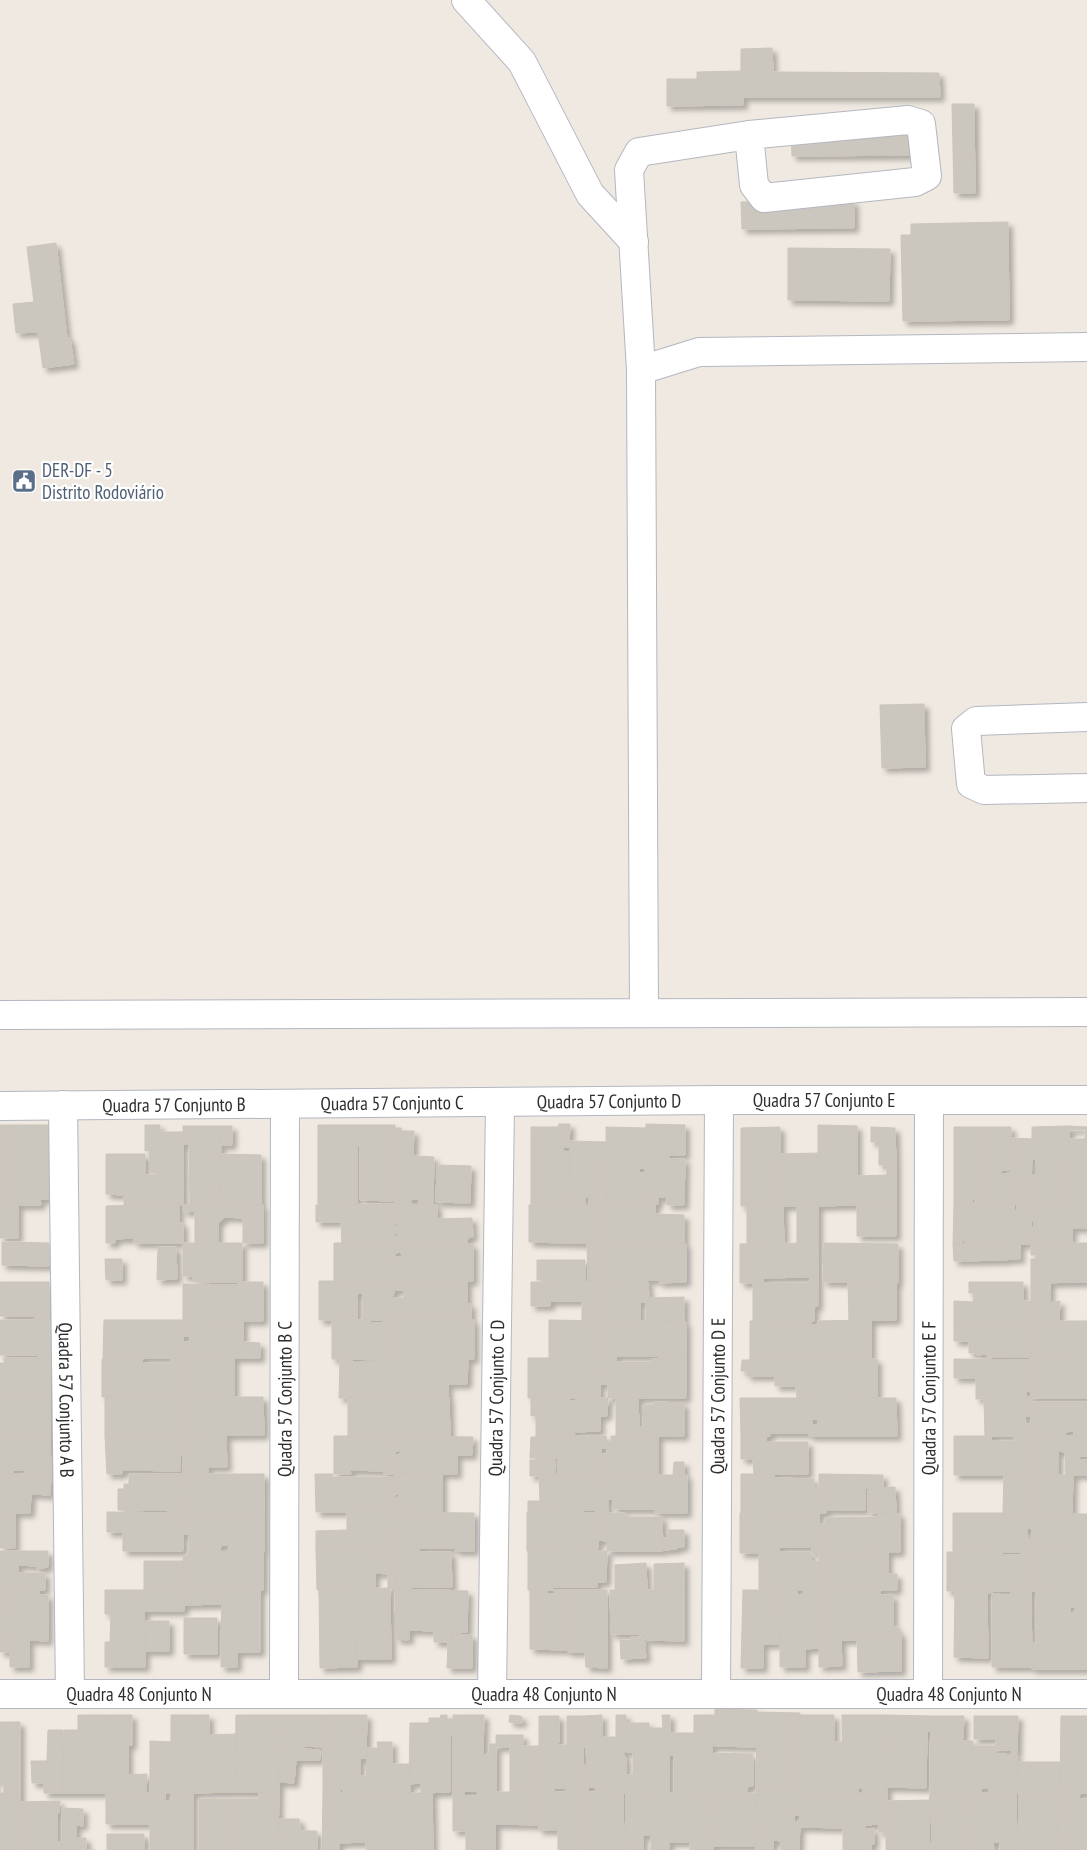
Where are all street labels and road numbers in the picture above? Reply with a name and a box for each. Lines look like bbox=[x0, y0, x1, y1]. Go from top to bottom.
street label: Quadra 57 Conjunto D bbox=[537, 1088, 681, 1114]
street label: Quadra 57 Conjunto E bbox=[753, 1088, 895, 1112]
street label: Quadra 57 Conjunto C bbox=[320, 1090, 464, 1115]
street label: Quadra 57 Conjunto B bbox=[102, 1092, 246, 1117]
street label: Quadra 57 Conjunto D E bbox=[705, 1318, 730, 1474]
street label: Quadra 57 Conjunto C D bbox=[483, 1320, 509, 1476]
street label: Quadra 57 Conjunto B C bbox=[272, 1321, 297, 1477]
street label: Quadra 57 Conjunto E F bbox=[916, 1321, 941, 1475]
street label: Quadra 57 Conjunto A B bbox=[54, 1322, 79, 1478]
street label: Quadra 48 Conjunto N bbox=[66, 1682, 212, 1706]
street label: Quadra 48 Conjunto N bbox=[471, 1682, 617, 1706]
street label: Quadra 48 Conjunto N bbox=[876, 1682, 1022, 1706]

